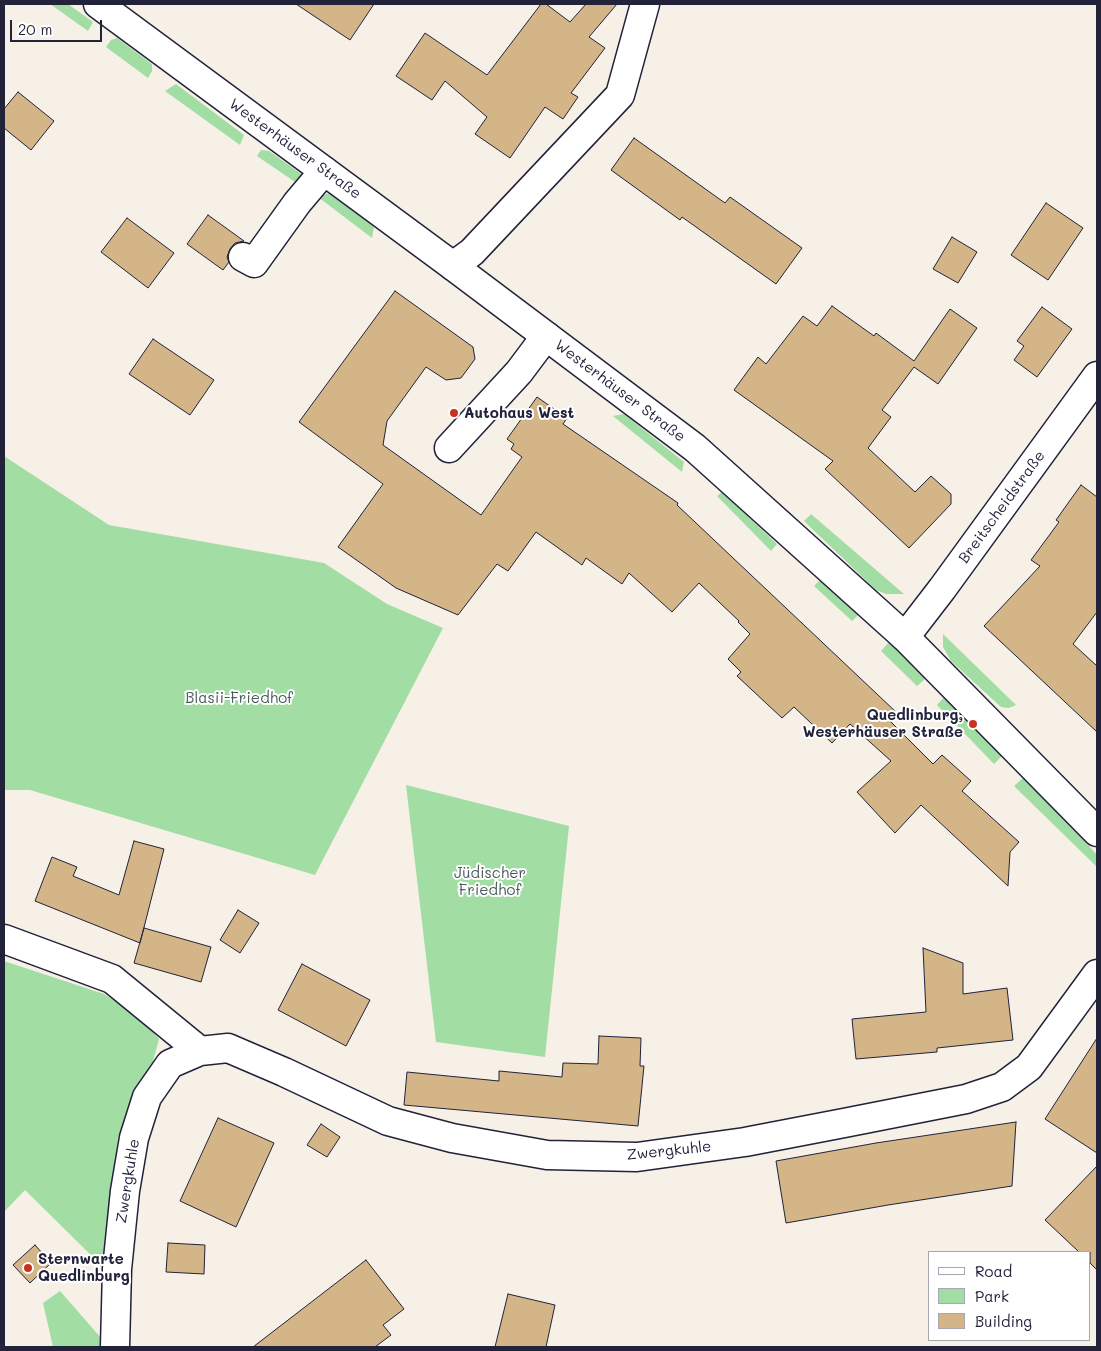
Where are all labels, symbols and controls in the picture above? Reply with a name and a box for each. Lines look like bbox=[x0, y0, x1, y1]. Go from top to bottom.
scale bar bbox=[12, 10, 105, 42]
text: 20 m bbox=[18, 19, 52, 39]
street label: Westerhäuser Straße bbox=[225, 95, 365, 203]
street label: Westerhäuser Straße bbox=[551, 336, 689, 446]
place label: Autohaus West bbox=[464, 404, 574, 422]
marker: Autohaus West bbox=[448, 407, 460, 419]
street label: Breitscheidstraße bbox=[955, 447, 1049, 567]
park label: Blasii-Friedhof bbox=[185, 689, 293, 707]
place label: Quedlinburg, Westerhäuser Straße bbox=[803, 706, 963, 741]
marker: Quedlinburg, Westerhäuser Straße bbox=[967, 718, 979, 730]
park label: Jüdischer Friedhof bbox=[454, 864, 526, 899]
street label: Zwergkuhle bbox=[112, 1138, 144, 1224]
street label: Zwergkuhle bbox=[626, 1138, 712, 1164]
place label: Sternwarte Quedlinburg bbox=[38, 1250, 130, 1285]
legend bbox=[928, 1251, 1091, 1341]
text: Road bbox=[975, 1261, 1012, 1281]
marker: Sternwarte Quedlinburg bbox=[22, 1262, 34, 1274]
text: Park bbox=[975, 1286, 1009, 1306]
text: Building bbox=[975, 1311, 1032, 1331]

